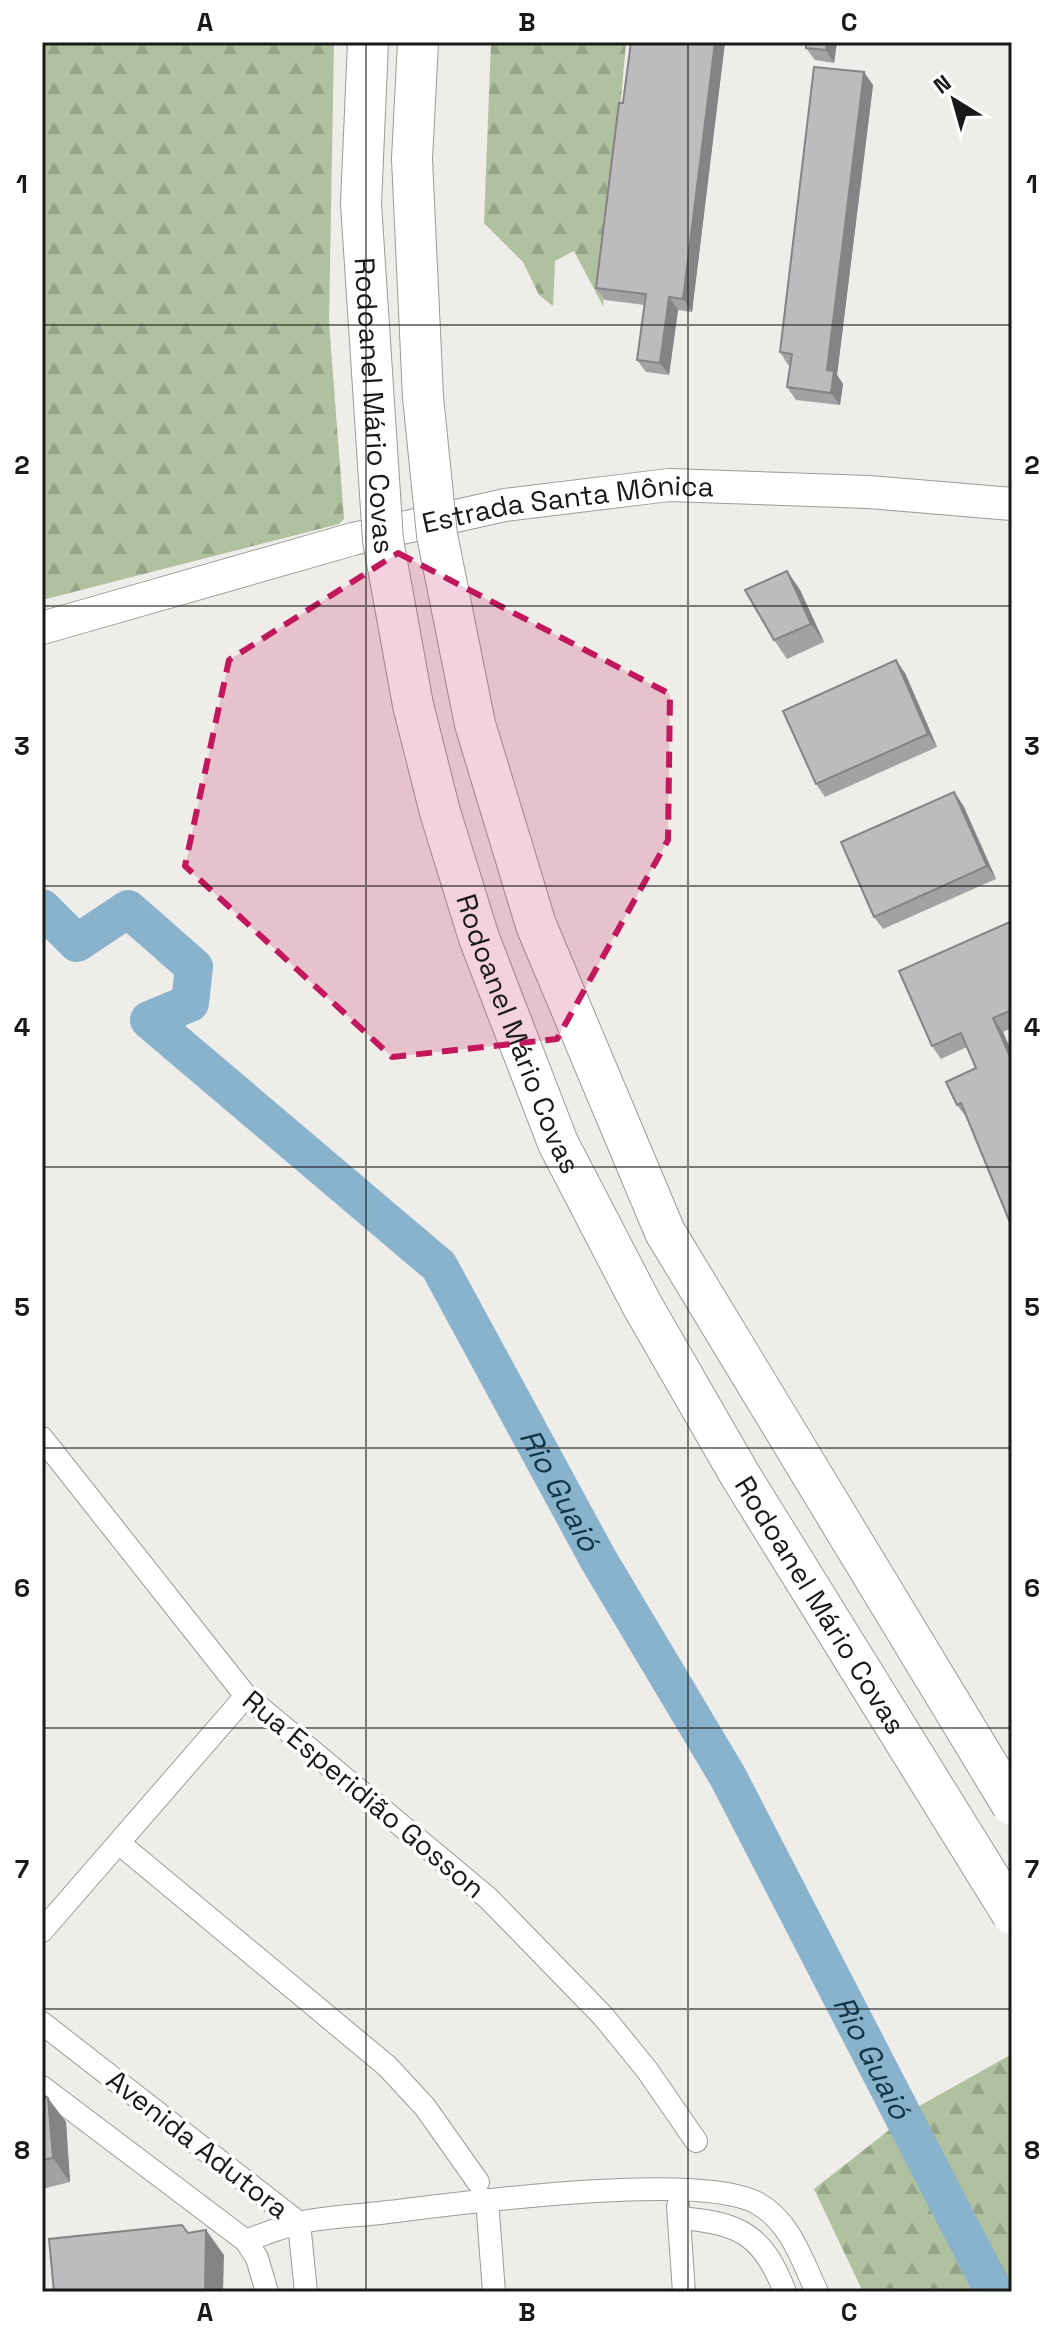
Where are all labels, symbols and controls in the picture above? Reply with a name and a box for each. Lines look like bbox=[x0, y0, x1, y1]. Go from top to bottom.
text: A bbox=[197, 5, 214, 39]
text: B bbox=[518, 5, 536, 39]
text: C bbox=[841, 5, 857, 39]
north arrow bbox=[914, 60, 994, 140]
text: N bbox=[928, 68, 956, 100]
text: 1 bbox=[16, 167, 28, 201]
text: 1 bbox=[1026, 167, 1038, 201]
street label: Rodoanel Mário Covas bbox=[347, 256, 403, 556]
text: 2 bbox=[14, 448, 30, 482]
text: 2 bbox=[1024, 448, 1040, 482]
street label: Estrada Santa Mônica bbox=[418, 466, 715, 541]
text: 3 bbox=[14, 729, 30, 763]
text: 3 bbox=[1024, 729, 1040, 763]
street label: Rodoanel Mário Covas bbox=[448, 890, 589, 1180]
text: 4 bbox=[14, 1010, 30, 1044]
text: 4 bbox=[1024, 1010, 1040, 1044]
text: 5 bbox=[14, 1290, 30, 1324]
text: 5 bbox=[1024, 1290, 1040, 1324]
water label: Rio Guaió bbox=[511, 1421, 610, 1559]
street label: Rodoanel Mário Covas bbox=[727, 1469, 914, 1740]
text: 6 bbox=[14, 1571, 30, 1605]
text: 6 bbox=[1024, 1571, 1040, 1605]
street label: Rua Esperidião Gosson bbox=[235, 1682, 493, 1906]
text: 7 bbox=[15, 1852, 29, 1886]
text: 7 bbox=[1025, 1852, 1039, 1886]
water label: Rio Guaió bbox=[825, 1989, 921, 2127]
street label: Avenida Adutora bbox=[99, 2062, 297, 2226]
text: 8 bbox=[14, 2133, 30, 2167]
text: 8 bbox=[1024, 2133, 1040, 2167]
text: A bbox=[197, 2295, 214, 2329]
text: B bbox=[518, 2295, 536, 2329]
text: C bbox=[841, 2295, 857, 2329]

